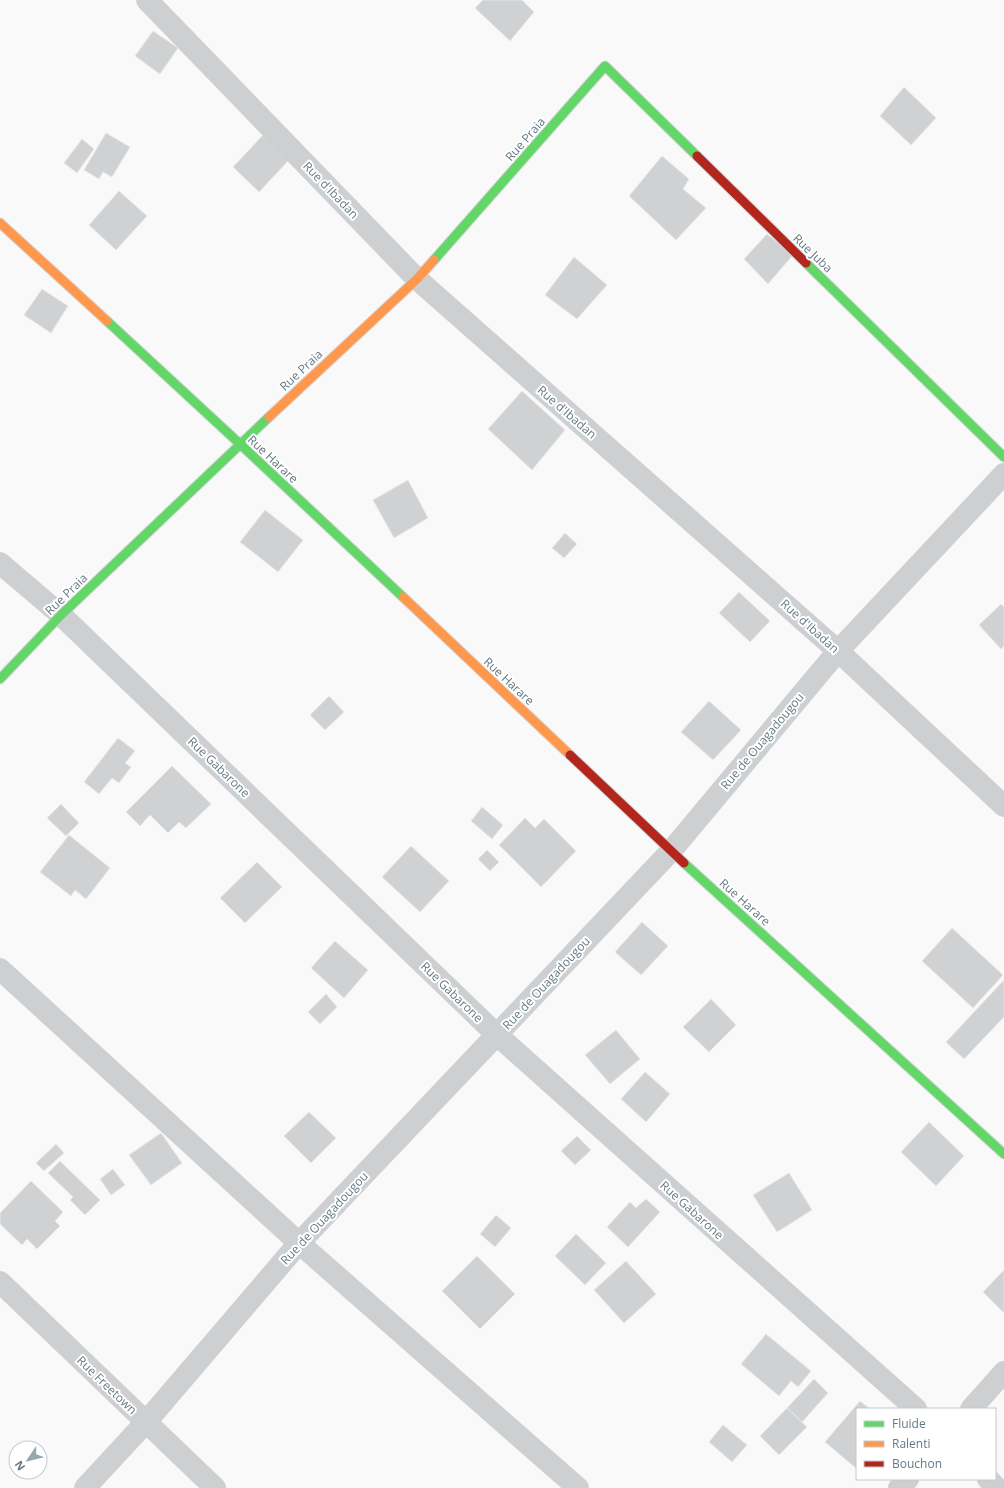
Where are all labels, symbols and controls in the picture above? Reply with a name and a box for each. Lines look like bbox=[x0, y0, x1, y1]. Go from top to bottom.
street label: Rue Praia bbox=[501, 113, 549, 165]
street label: Rue d'Ibadan bbox=[299, 158, 363, 222]
street label: Rue Juba bbox=[789, 230, 837, 276]
street label: Rue Praia bbox=[276, 346, 326, 394]
street label: Rue d'Ibadan bbox=[534, 382, 600, 442]
street label: Rue Harare bbox=[244, 431, 302, 487]
street label: Rue Praia bbox=[41, 569, 91, 619]
street label: Rue d'Ibadan bbox=[777, 595, 843, 657]
street label: Rue Harare bbox=[480, 653, 538, 709]
street label: Rue de Ouagadougou bbox=[716, 689, 808, 793]
street label: Rue Gabarone bbox=[184, 733, 254, 801]
street label: Rue Harare bbox=[716, 874, 774, 930]
street label: Rue de Ouagadougou bbox=[498, 933, 594, 1033]
street label: Rue Gabarone bbox=[417, 958, 487, 1026]
street label: Rue de Ouagadougou bbox=[276, 1168, 372, 1268]
street label: Rue Gabarone bbox=[656, 1177, 728, 1243]
street label: Rue Freetown bbox=[73, 1352, 141, 1418]
legend bbox=[856, 1408, 996, 1480]
text: Fluide bbox=[892, 1415, 926, 1432]
text: Ralenti bbox=[892, 1435, 931, 1452]
north arrow bbox=[8, 1440, 48, 1480]
text: Bouchon bbox=[892, 1455, 942, 1472]
text: N bbox=[11, 1458, 28, 1474]

